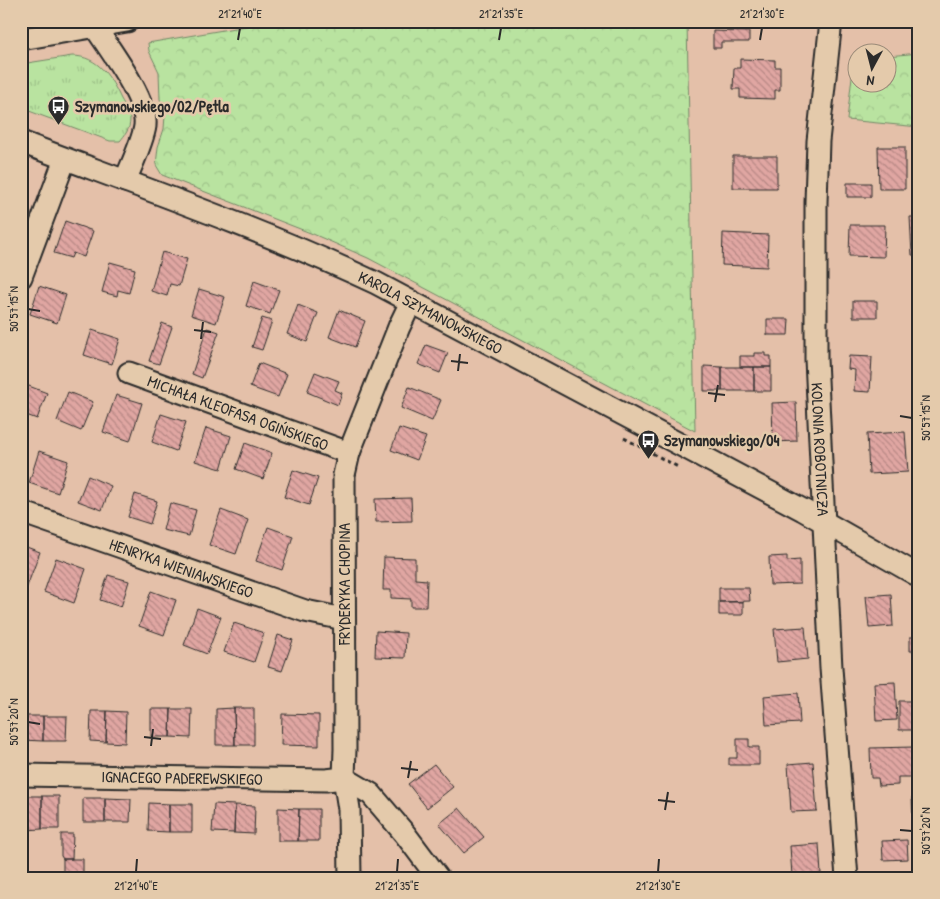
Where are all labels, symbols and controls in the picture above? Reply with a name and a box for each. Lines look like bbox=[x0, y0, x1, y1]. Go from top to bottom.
text: 21°21'40"E bbox=[218, 5, 262, 22]
text: 21°21'35"E bbox=[479, 5, 524, 22]
text: 21°21'30"E bbox=[740, 5, 785, 22]
north arrow bbox=[848, 42, 898, 92]
text: N bbox=[865, 71, 875, 91]
bus stop icon: Szymanowskiego/02/Pętla bbox=[47, 94, 71, 125]
place label: Szymanowskiego/02/Pętla bbox=[75, 95, 230, 118]
street label: KAROLA SZYMANOWSKIEGO bbox=[355, 265, 507, 359]
text: 50°57'15"N bbox=[5, 286, 22, 332]
street label: MICHAŁA KLEOFASA OGIŃSKIEGO bbox=[144, 370, 332, 456]
street label: KOLONIA ROBOTNICZA bbox=[806, 382, 835, 517]
text: 50°57'15"N bbox=[917, 395, 934, 441]
bus stop icon: Szymanowskiego/04 bbox=[636, 428, 660, 459]
place label: Szymanowskiego/04 bbox=[664, 429, 779, 452]
street label: FRYDERYKA CHOPINA bbox=[333, 523, 355, 646]
street label: HENRYKA WIENIAWSKIEGO bbox=[107, 533, 257, 603]
text: 50°57'20"N bbox=[5, 698, 22, 746]
street label: IGNACEGO PADEREWSKIEGO bbox=[101, 765, 263, 790]
text: 50°57'20"N bbox=[917, 807, 934, 855]
text: 21°21'40"E bbox=[114, 877, 158, 894]
text: 21°21'35"E bbox=[375, 877, 420, 894]
text: 21°21'30"E bbox=[636, 877, 681, 894]

